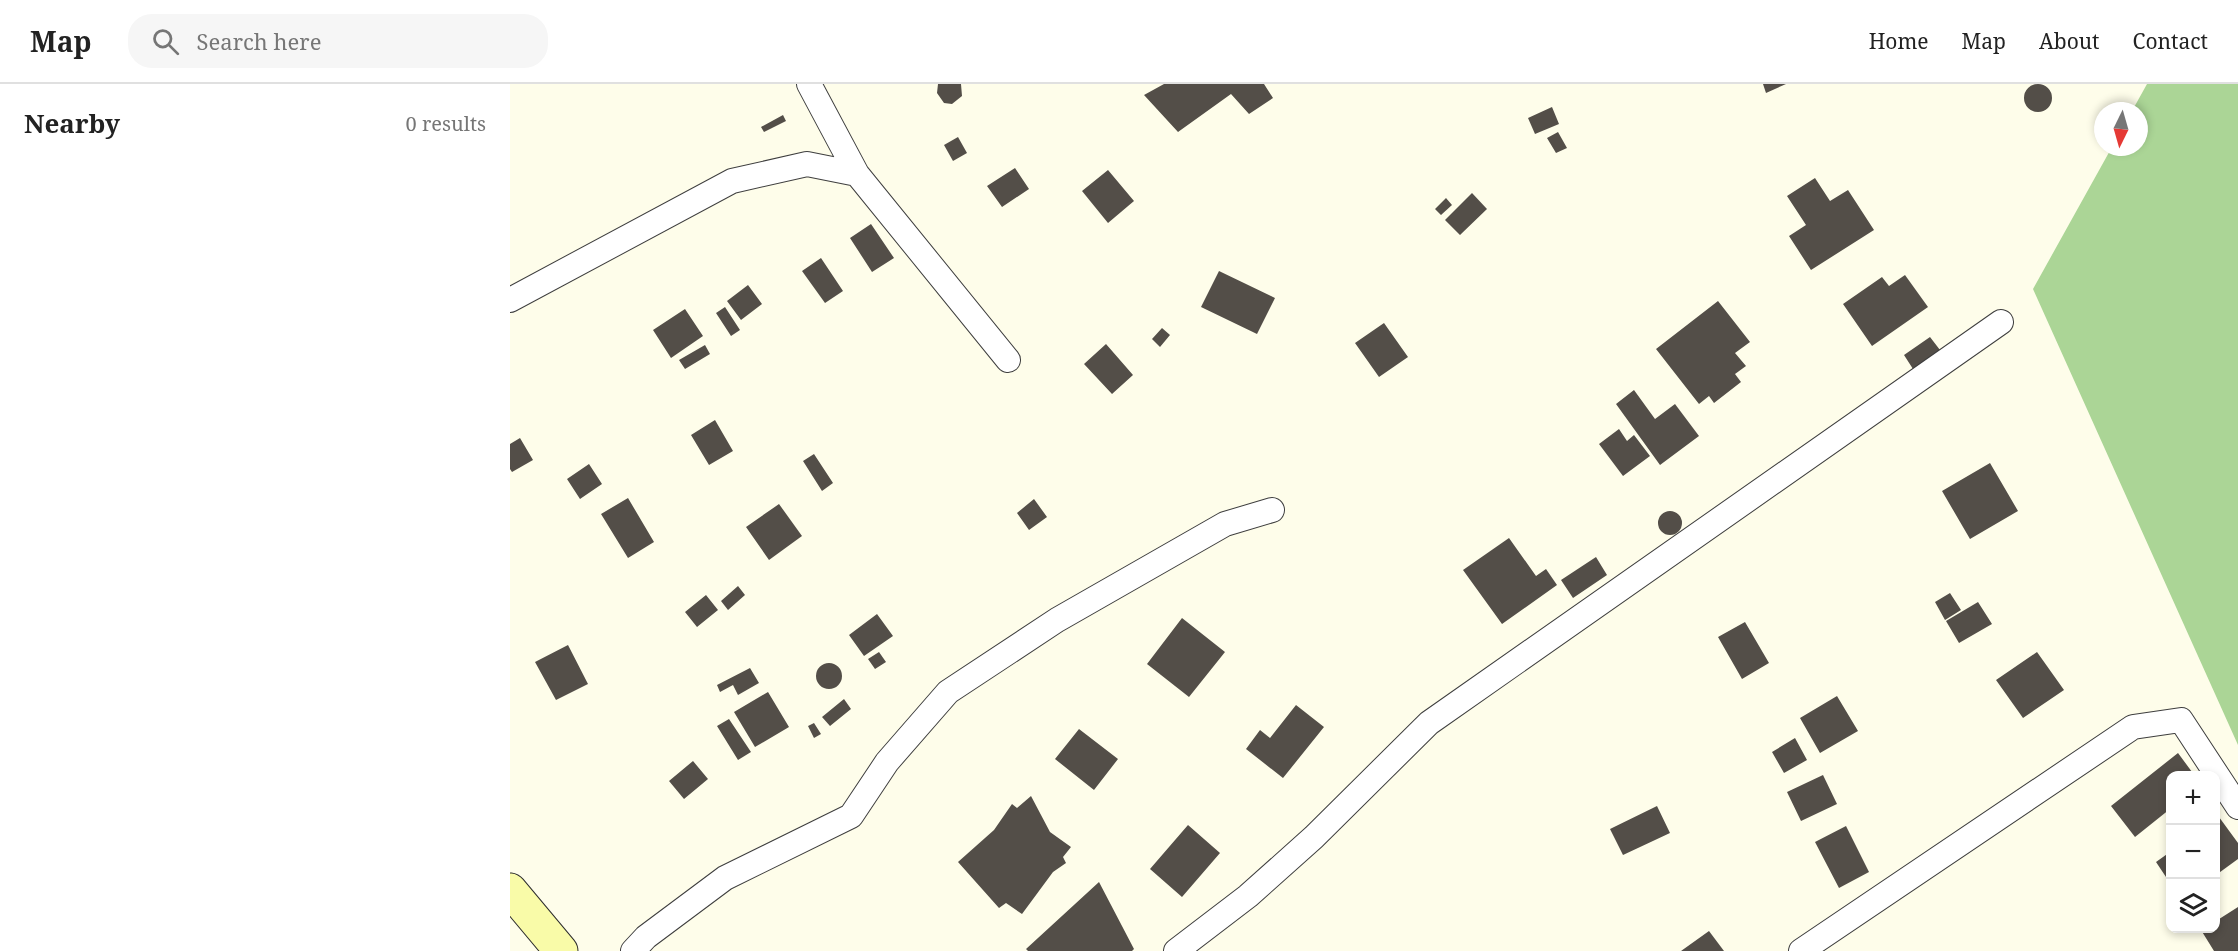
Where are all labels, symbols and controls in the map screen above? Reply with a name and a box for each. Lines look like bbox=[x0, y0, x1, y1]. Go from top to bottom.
search box bbox=[128, 14, 548, 68]
text: Map bbox=[30, 22, 92, 60]
icon: search bbox=[149, 25, 182, 58]
text: Search here bbox=[197, 26, 321, 56]
text: Home bbox=[1869, 27, 1929, 55]
text: Map bbox=[1962, 27, 2006, 55]
text: About bbox=[2039, 27, 2100, 55]
text: Contact bbox=[2133, 27, 2208, 55]
north arrow bbox=[2094, 102, 2148, 156]
text: Nearby bbox=[24, 105, 120, 141]
text: 0 results bbox=[406, 110, 486, 137]
map controls bbox=[2166, 771, 2220, 933]
button: + bbox=[2166, 771, 2220, 825]
button: − bbox=[2166, 825, 2220, 879]
button: layers bbox=[2166, 879, 2220, 933]

